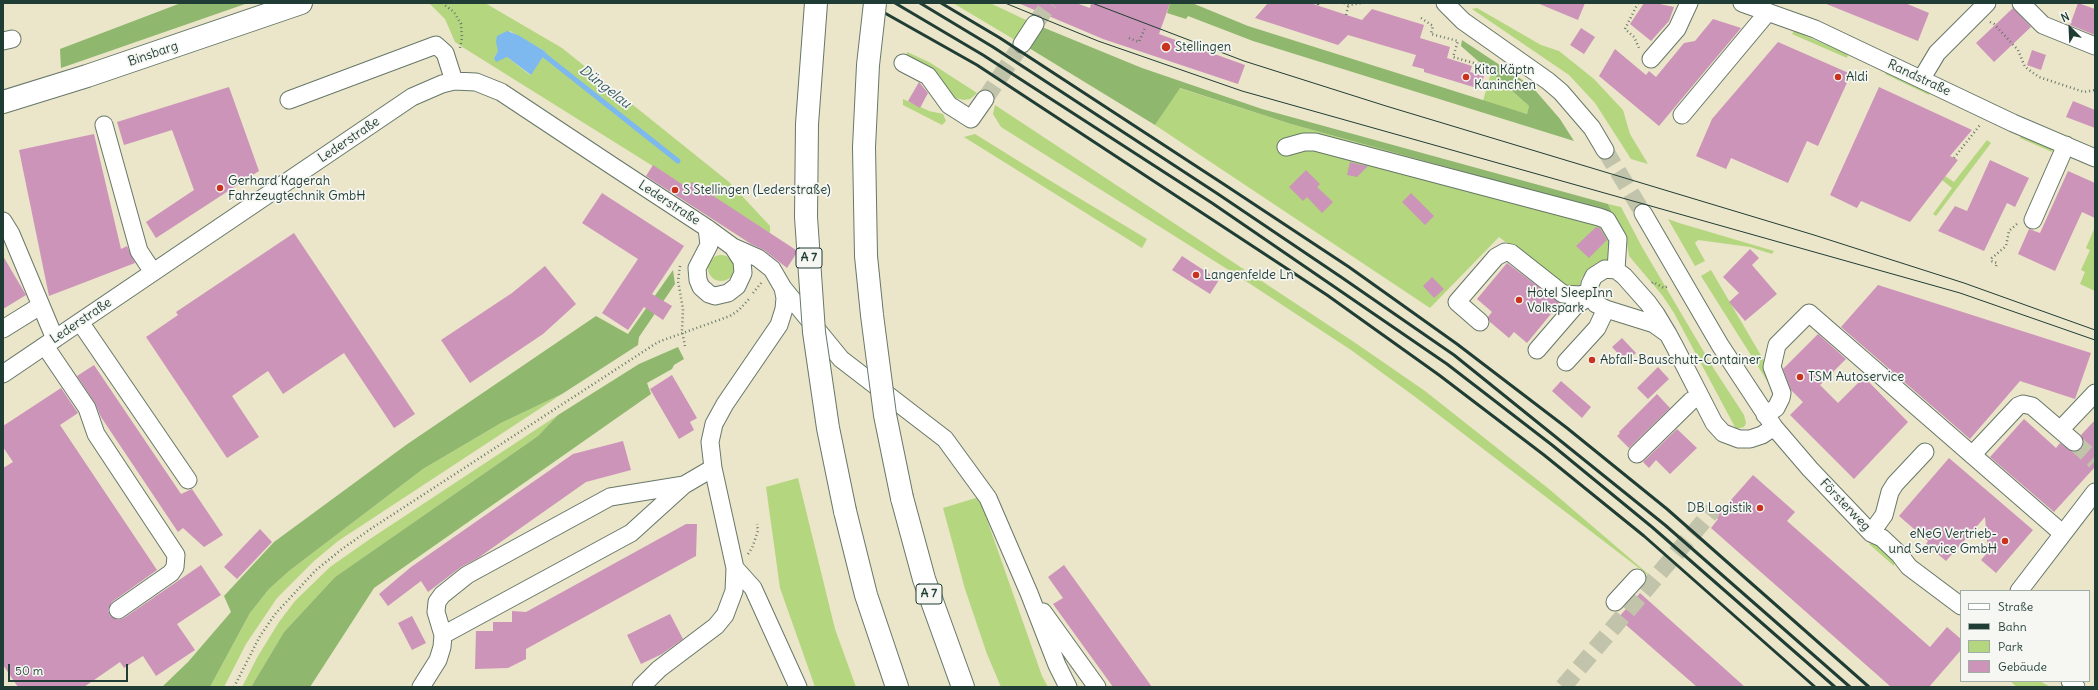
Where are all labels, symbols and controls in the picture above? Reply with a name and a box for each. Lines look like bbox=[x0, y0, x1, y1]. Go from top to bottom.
north arrow bbox=[2050, 8, 2090, 48]
text: N bbox=[2059, 9, 2071, 25]
street label: Binsbarg bbox=[126, 38, 180, 70]
place label: Stellingen bbox=[1175, 39, 1231, 55]
marker: Stellingen bbox=[1160, 41, 1172, 53]
street label: Randstraße bbox=[1885, 57, 1953, 99]
water label: Düngelau bbox=[576, 62, 634, 112]
place label: Kita Käptn Kaninchen bbox=[1474, 62, 1536, 93]
place label: Aldi bbox=[1846, 69, 1868, 85]
marker: Kita Käptn Kaninchen bbox=[1461, 72, 1471, 82]
marker: Aldi bbox=[1833, 72, 1843, 82]
street label: Lederstraße bbox=[315, 114, 383, 166]
place label: Gerhard Kagerah Fahrzeugtechnik GmbH bbox=[228, 173, 366, 204]
street label: Lederstraße bbox=[635, 177, 703, 229]
place label: S Stellingen (Lederstraße) bbox=[683, 182, 831, 198]
marker: Gerhard Kagerah Fahrzeugtechnik GmbH bbox=[215, 183, 225, 193]
marker: S Stellingen (Lederstraße) bbox=[670, 185, 680, 195]
road number: A 7 bbox=[796, 248, 822, 268]
place label: Langenfelde Ln bbox=[1204, 267, 1294, 283]
marker: Langenfelde Ln bbox=[1191, 270, 1201, 280]
place label: Hotel SleepInn Volkspark bbox=[1527, 285, 1613, 316]
street label: Lederstraße bbox=[47, 295, 115, 347]
marker: Hotel SleepInn Volkspark bbox=[1514, 295, 1524, 305]
place label: Abfall-Bauschutt-Container bbox=[1600, 352, 1761, 368]
marker: Abfall-Bauschutt-Container bbox=[1587, 355, 1597, 365]
place label: TSM Autoservice bbox=[1808, 369, 1904, 385]
marker: TSM Autoservice bbox=[1795, 372, 1805, 382]
street label: Försterweg bbox=[1816, 476, 1874, 534]
place label: DB Logistik bbox=[1687, 500, 1752, 516]
marker: DB Logistik bbox=[1755, 503, 1765, 513]
place label: eNeG Vertrieb- und Service GmbH bbox=[1889, 526, 1997, 557]
marker: eNeG Vertrieb- und Service GmbH bbox=[2000, 536, 2010, 546]
road number: A 7 bbox=[916, 584, 942, 604]
legend bbox=[1960, 590, 2090, 682]
text: Straße bbox=[1998, 599, 2033, 614]
text: Bahn bbox=[1998, 619, 2027, 634]
text: Park bbox=[1998, 639, 2023, 654]
scale bar bbox=[10, 656, 130, 682]
text: Gebäude bbox=[1998, 659, 2047, 674]
text: 50 m bbox=[15, 663, 43, 678]

